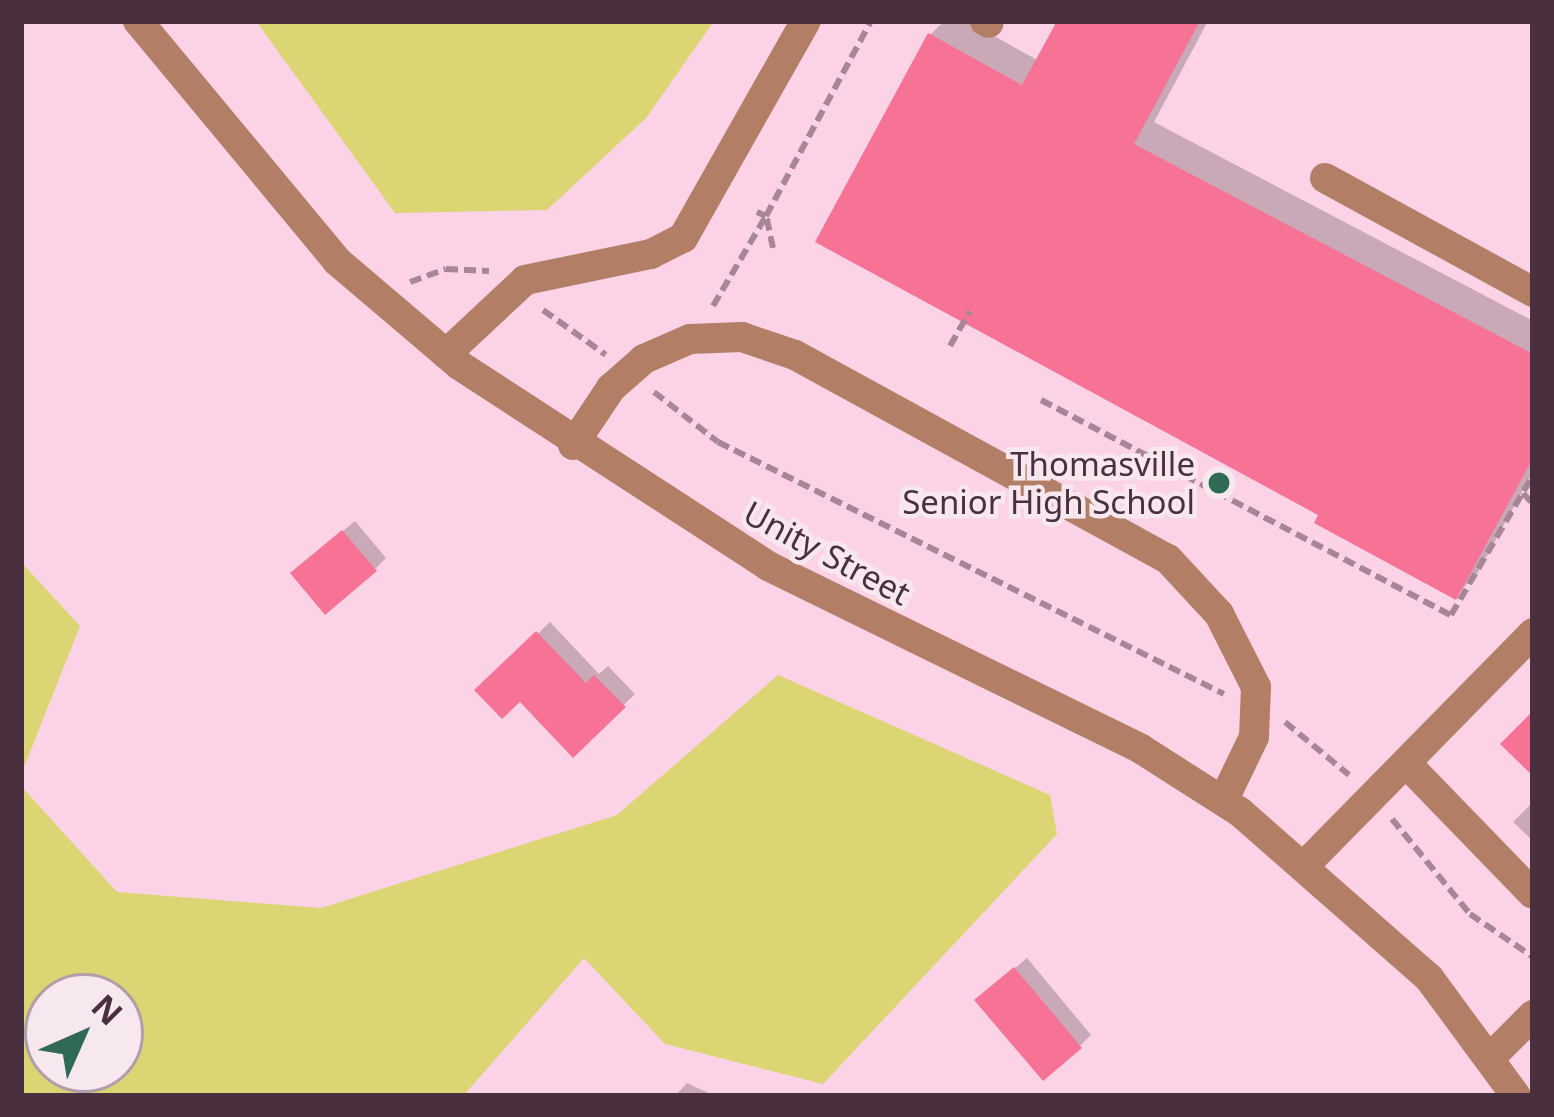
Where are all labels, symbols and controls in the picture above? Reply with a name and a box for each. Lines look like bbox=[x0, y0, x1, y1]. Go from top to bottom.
place label: Thomasville Senior High School bbox=[902, 444, 1195, 522]
marker: Thomasville Senior High School bbox=[1206, 470, 1232, 496]
street label: Unity Street bbox=[737, 493, 917, 613]
north arrow bbox=[24, 973, 144, 1093]
text: N bbox=[82, 984, 133, 1035]

